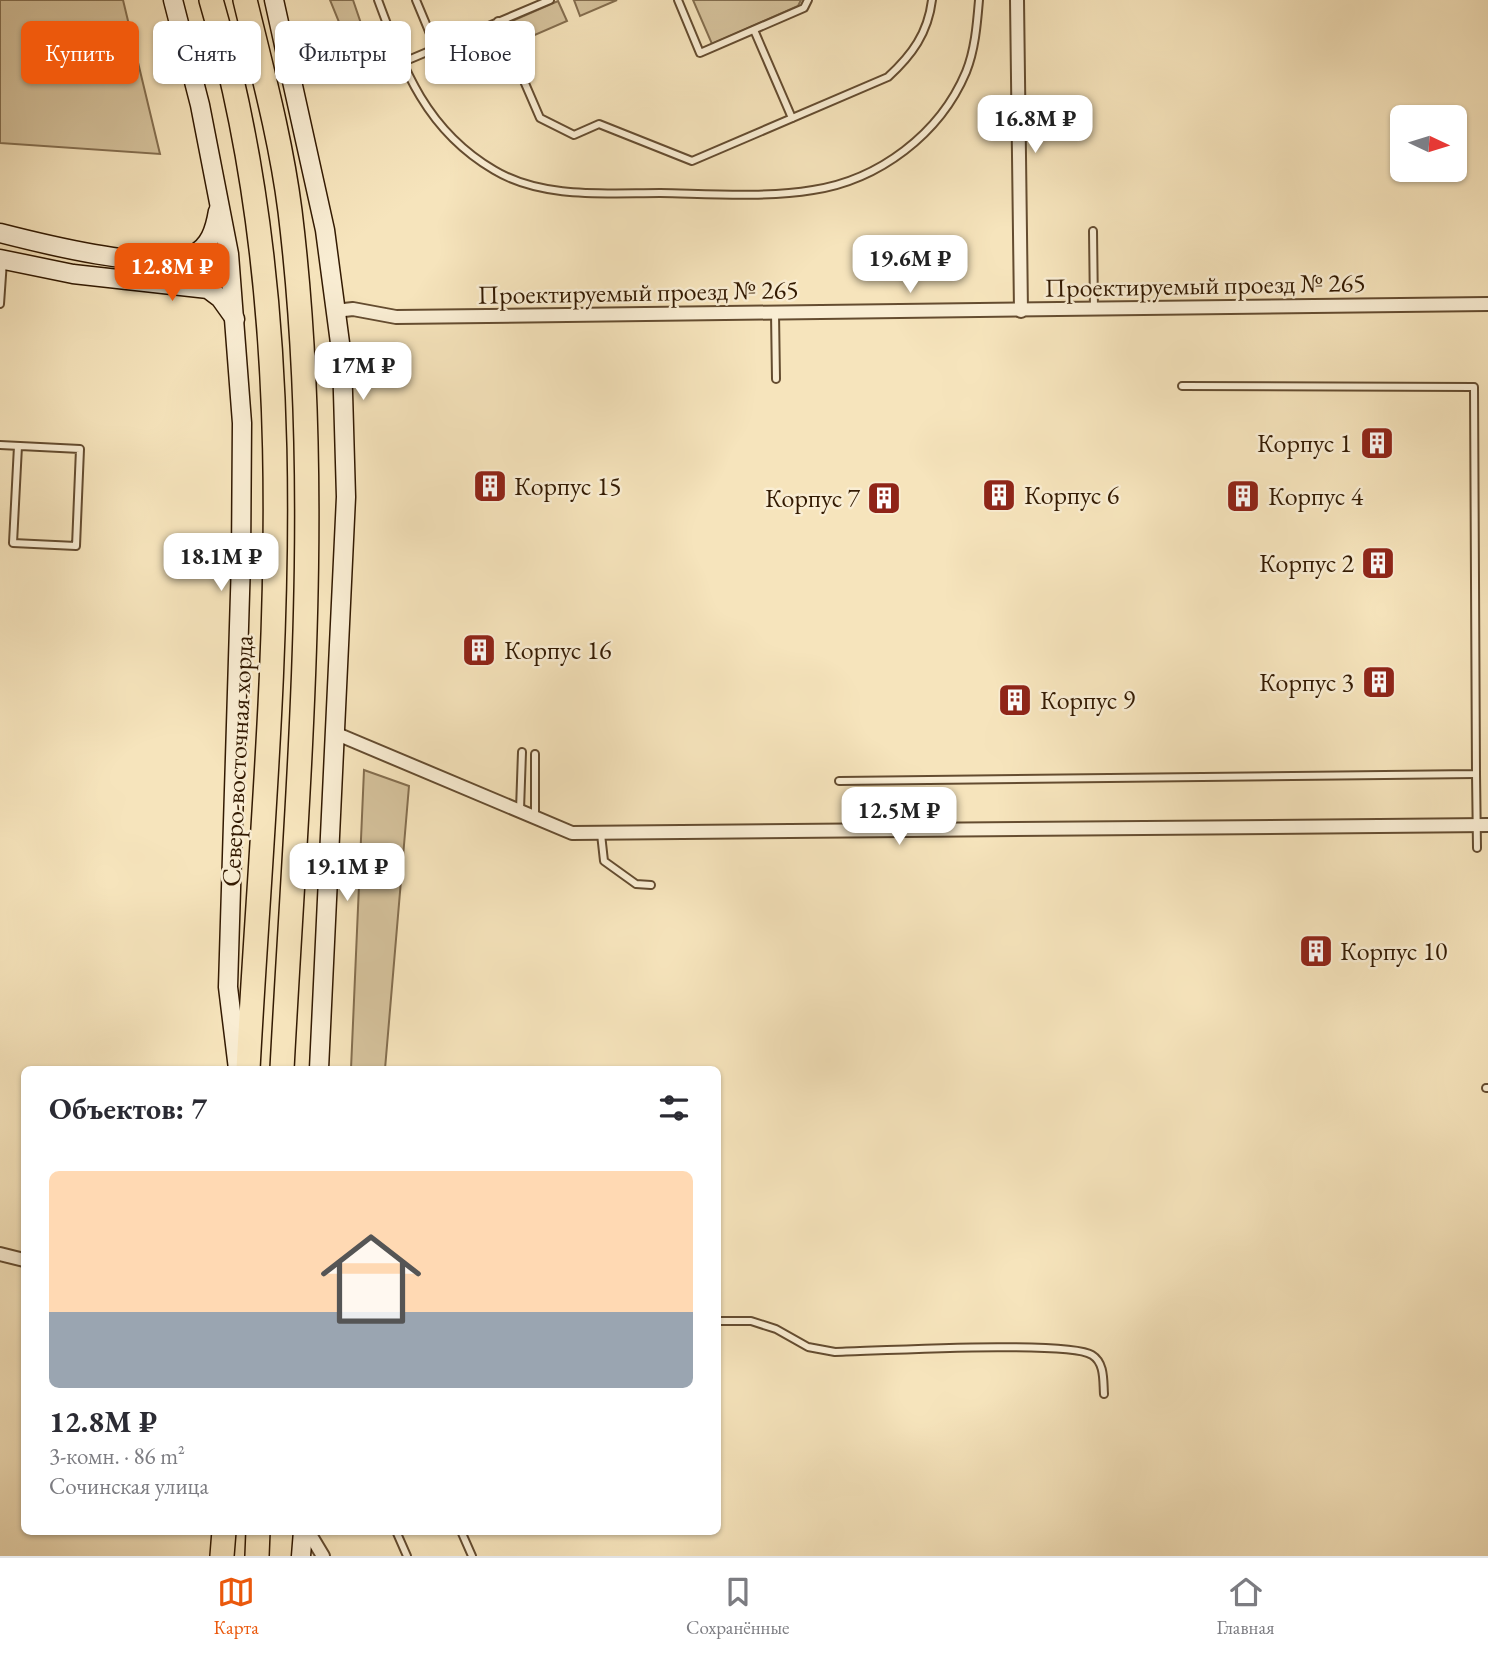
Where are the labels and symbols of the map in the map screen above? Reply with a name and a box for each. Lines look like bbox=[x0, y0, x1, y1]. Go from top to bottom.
pin: 16.8M ₽ bbox=[970, 96, 1100, 155]
north arrow bbox=[1390, 105, 1466, 182]
pin: 19.6M ₽ bbox=[845, 236, 975, 295]
pin: 12.8M ₽ bbox=[107, 244, 237, 303]
street label: Проектируемый проезд № 265 bbox=[1044, 265, 1366, 305]
street label: Проектируемый проезд № 265 bbox=[477, 272, 799, 312]
pin: 17M ₽ bbox=[314, 342, 412, 402]
building icon: Корпус 1 bbox=[1358, 424, 1396, 462]
place label: Корпус 1 bbox=[1257, 426, 1352, 460]
building icon: Корпус 15 bbox=[471, 467, 509, 505]
place label: Корпус 15 bbox=[514, 469, 622, 503]
building icon: Корпус 6 bbox=[980, 476, 1018, 514]
building icon: Корпус 4 bbox=[1224, 477, 1262, 515]
place label: Корпус 6 bbox=[1024, 478, 1119, 512]
building icon: Корпус 7 bbox=[865, 479, 903, 517]
place label: Корпус 4 bbox=[1268, 479, 1364, 513]
place label: Корпус 7 bbox=[765, 481, 861, 515]
pin: 18.1M ₽ bbox=[156, 534, 286, 593]
building icon: Корпус 2 bbox=[1359, 544, 1397, 582]
place label: Корпус 2 bbox=[1259, 546, 1355, 580]
building icon: Корпус 16 bbox=[460, 631, 498, 669]
place label: Корпус 16 bbox=[504, 633, 612, 667]
street label: Северо-восточная хорда bbox=[213, 634, 261, 888]
building icon: Корпус 3 bbox=[1360, 663, 1398, 701]
place label: Корпус 3 bbox=[1259, 665, 1354, 699]
building icon: Корпус 9 bbox=[996, 681, 1034, 719]
place label: Корпус 9 bbox=[1040, 683, 1136, 717]
pin: 12.5M ₽ bbox=[834, 788, 964, 847]
pin: 19.1M ₽ bbox=[282, 844, 412, 903]
building icon: Корпус 10 bbox=[1297, 932, 1335, 970]
place label: Корпус 10 bbox=[1340, 934, 1448, 968]

